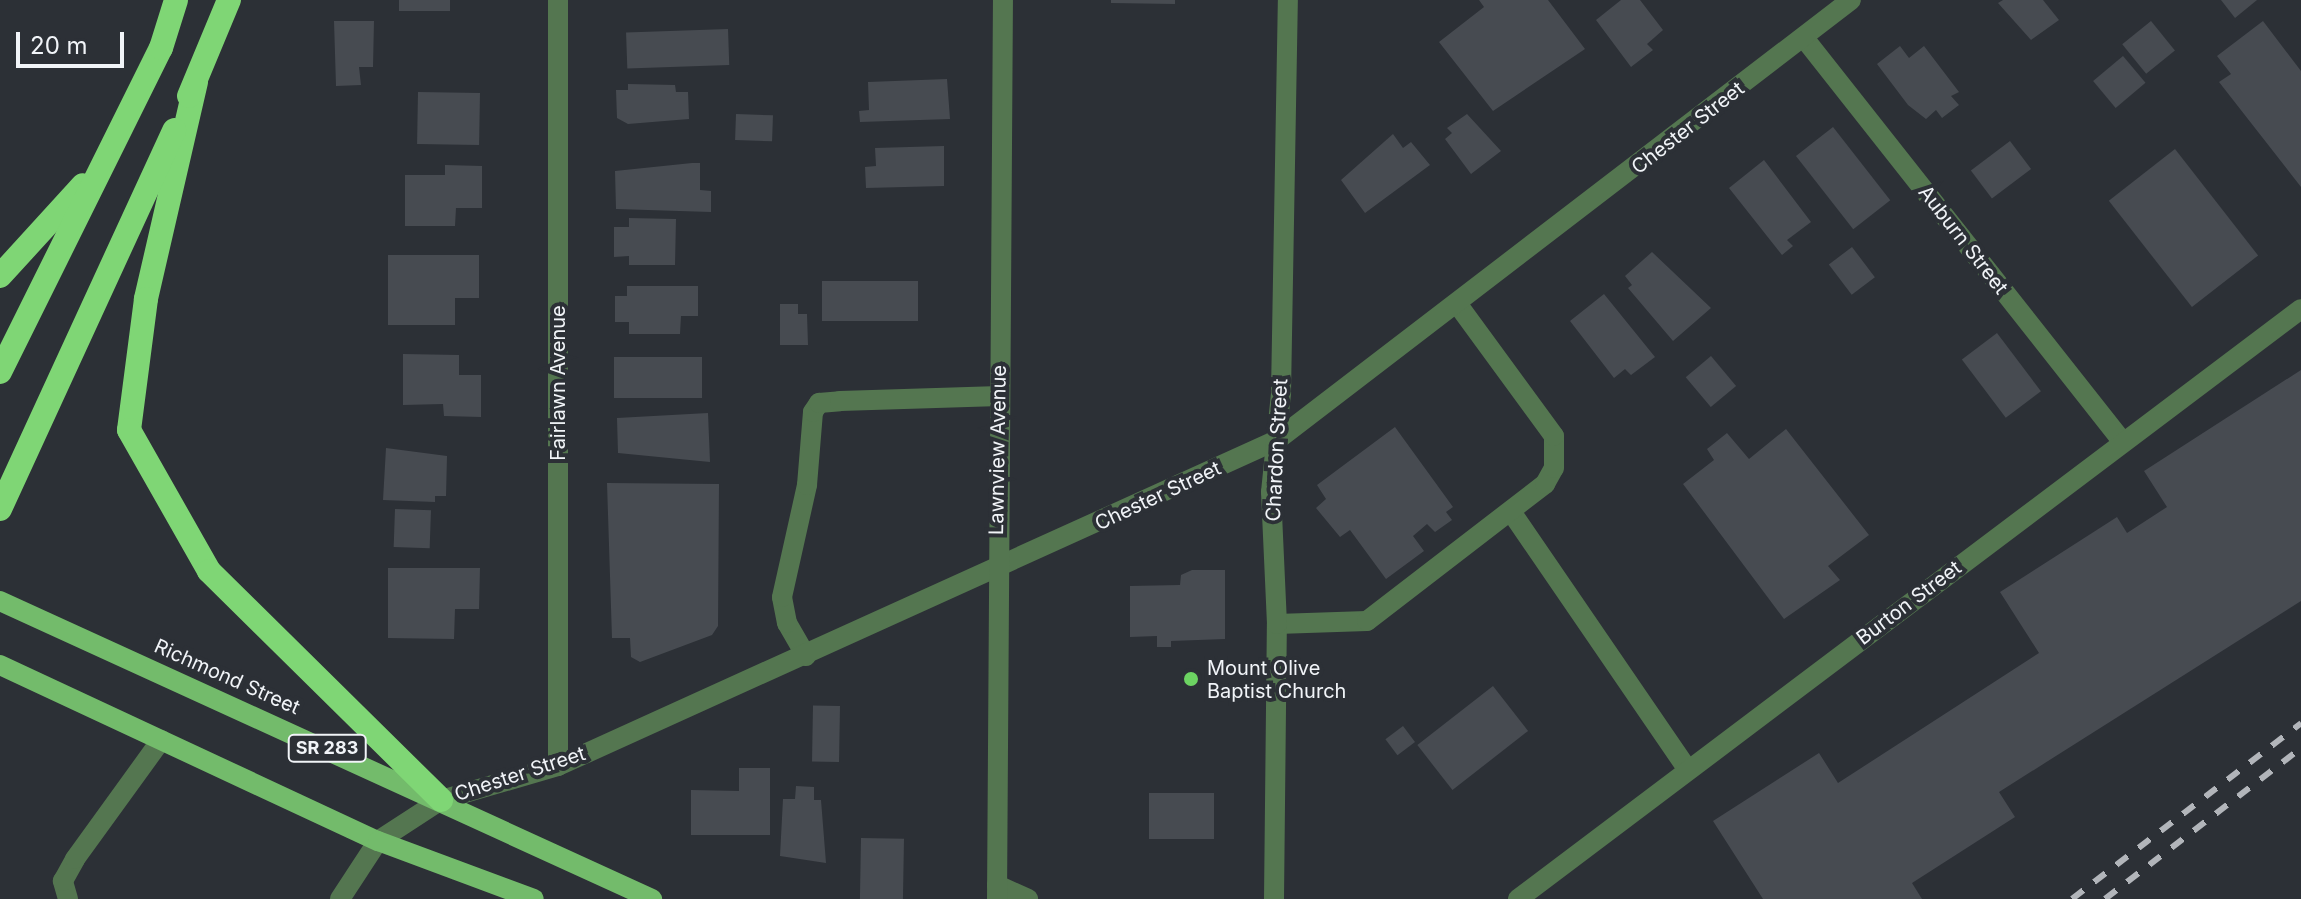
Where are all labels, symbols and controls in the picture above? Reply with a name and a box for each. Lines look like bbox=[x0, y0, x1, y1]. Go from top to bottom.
scale bar bbox=[20, 16, 128, 66]
text: 20 m bbox=[30, 31, 88, 60]
street label: Chester Street bbox=[1627, 77, 1749, 179]
street label: Auburn Street bbox=[1913, 181, 2013, 299]
street label: Fairlawn Avenue bbox=[546, 305, 570, 461]
street label: Lawnview Avenue bbox=[985, 365, 1011, 535]
street label: Chardon Street bbox=[1261, 378, 1293, 522]
street label: Chester Street bbox=[1091, 456, 1225, 536]
street label: Burton Street bbox=[1852, 556, 1966, 650]
street label: Richmond Street bbox=[151, 634, 303, 720]
place label: Mount Olive Baptist Church bbox=[1207, 656, 1346, 703]
marker: Mount Olive Baptist Church bbox=[1182, 670, 1200, 688]
road number: SR 283 bbox=[287, 734, 367, 762]
street label: Chester Street bbox=[452, 742, 588, 806]

